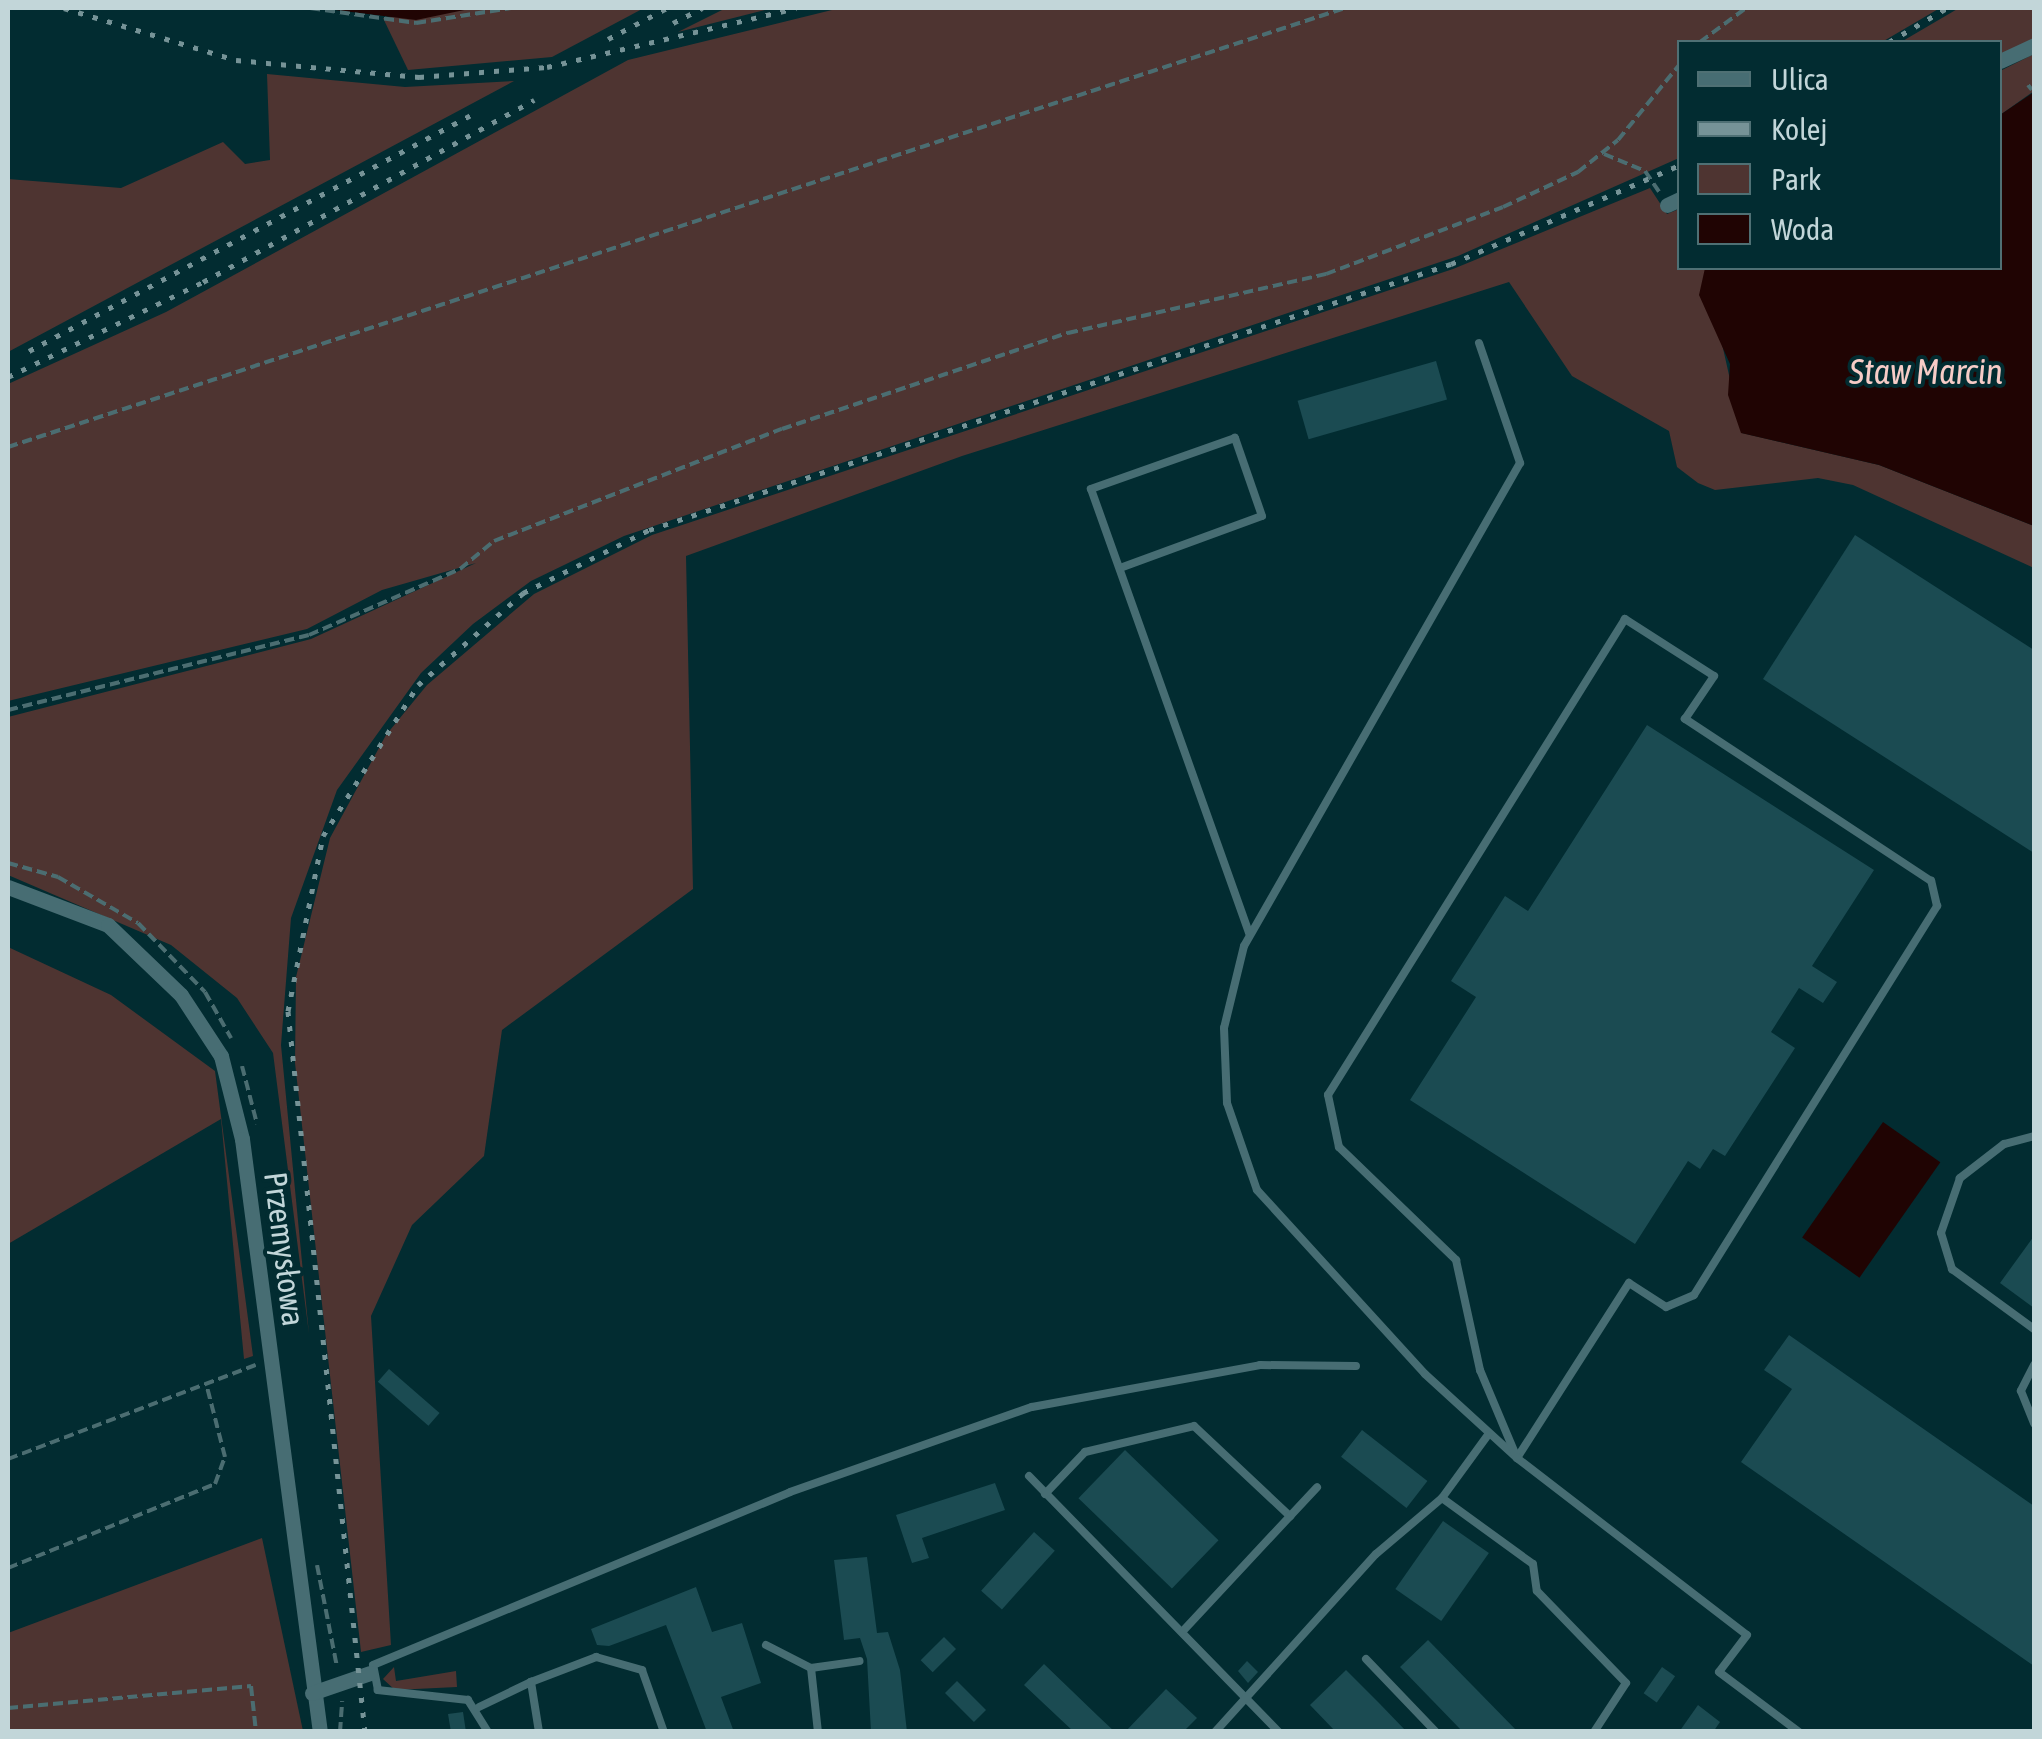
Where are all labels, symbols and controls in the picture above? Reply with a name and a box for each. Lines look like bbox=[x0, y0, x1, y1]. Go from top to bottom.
legend bbox=[1677, 40, 2002, 270]
text: Ulica bbox=[1771, 62, 1829, 96]
text: Kolej bbox=[1771, 112, 1827, 146]
text: Park bbox=[1771, 162, 1821, 196]
text: Woda bbox=[1771, 212, 1834, 246]
water label: Staw Marcin bbox=[1849, 350, 2003, 392]
street label: Przemysłowa bbox=[256, 1170, 312, 1328]

